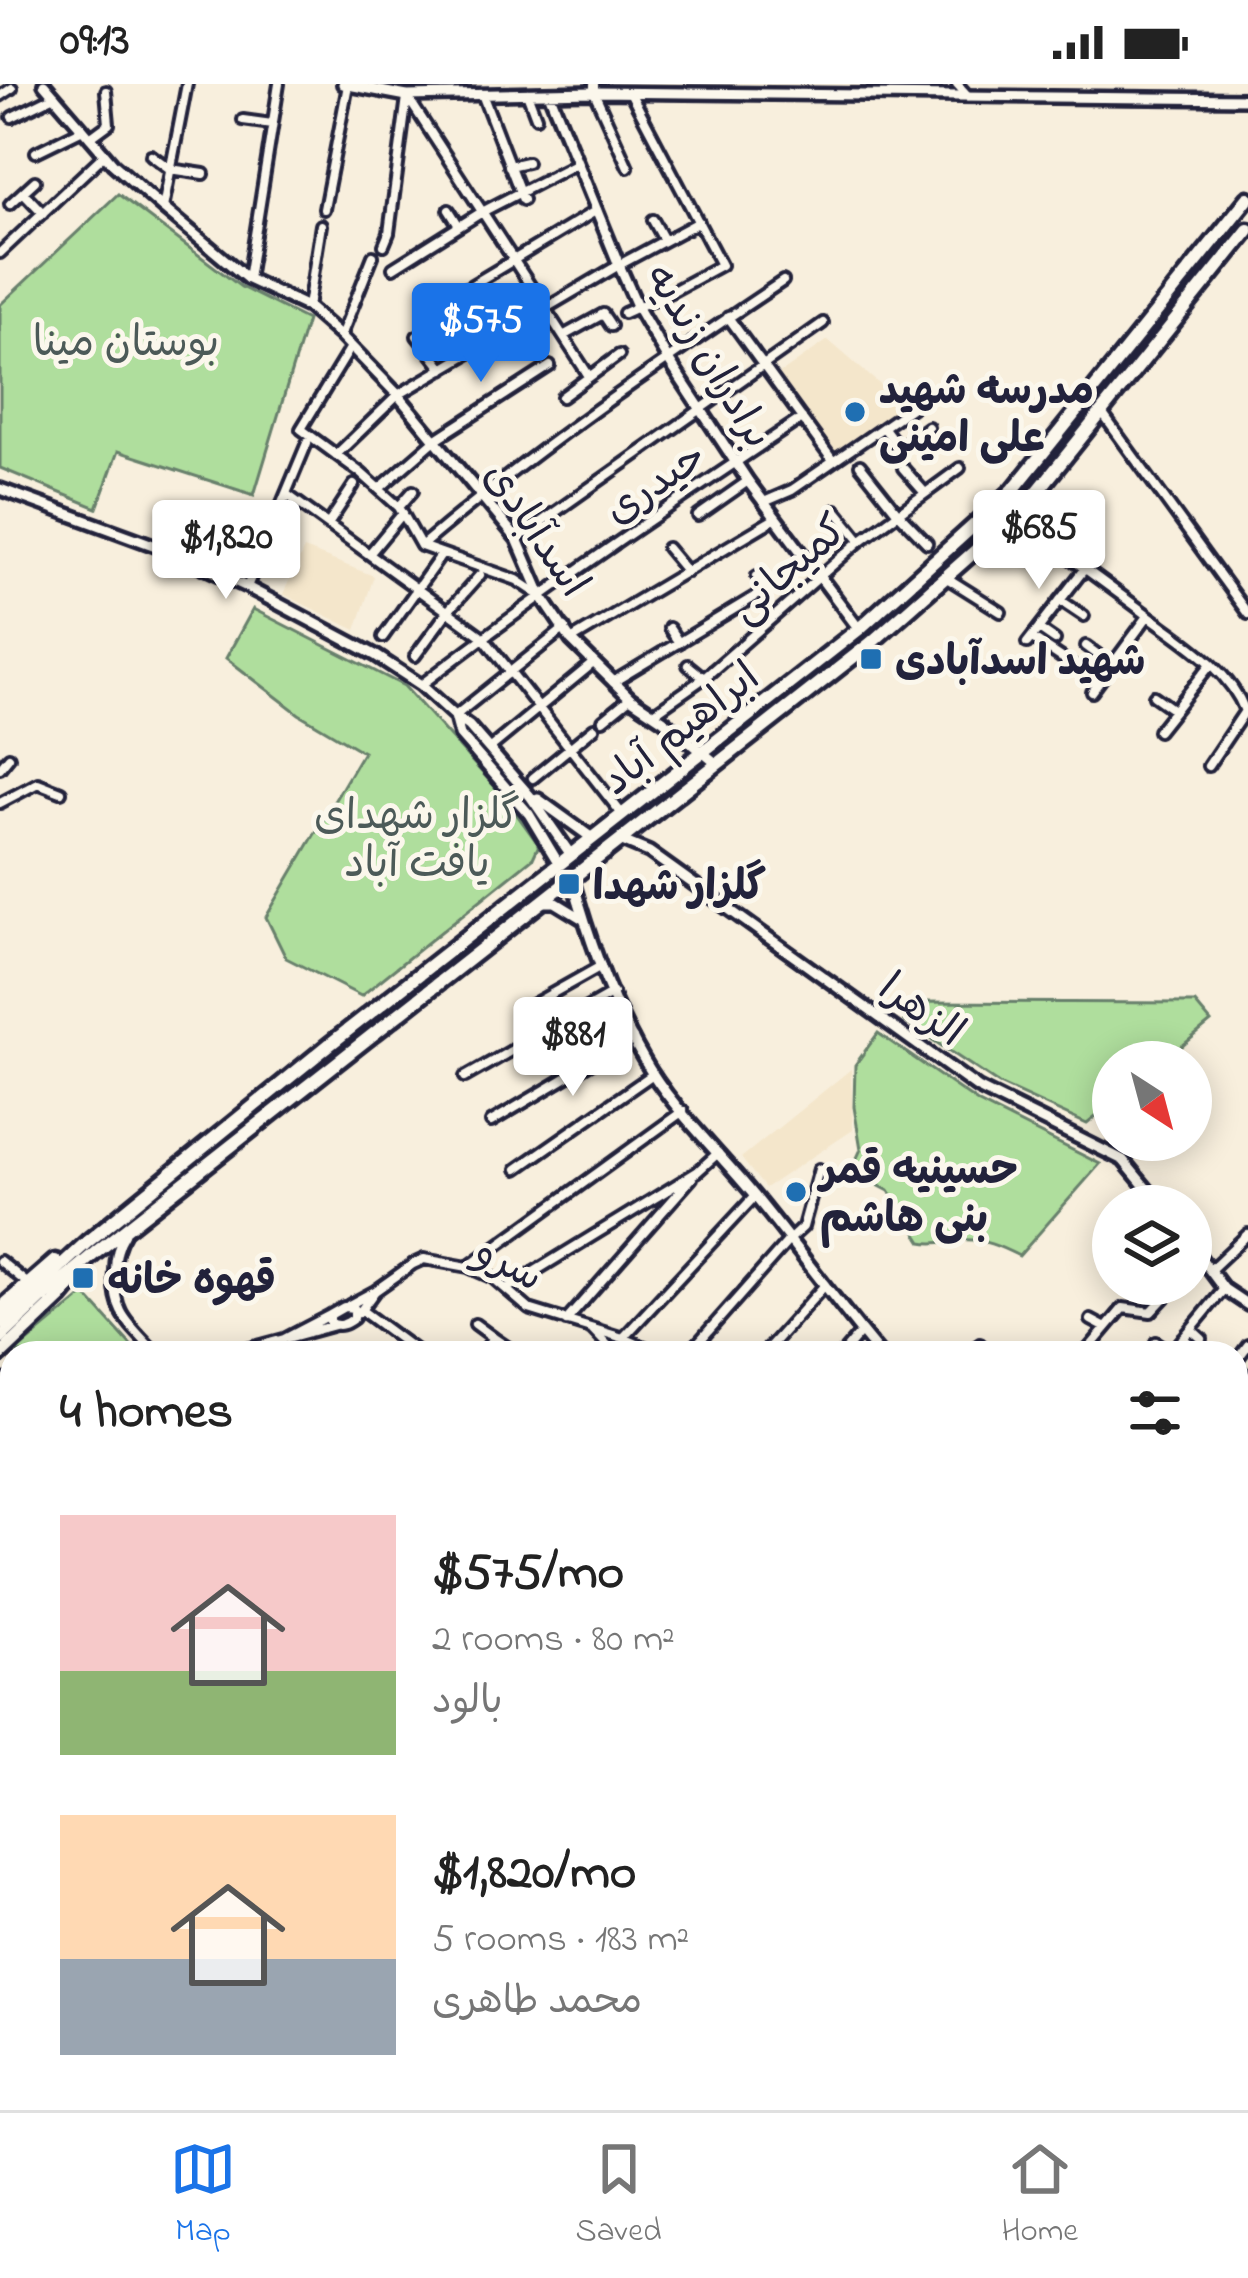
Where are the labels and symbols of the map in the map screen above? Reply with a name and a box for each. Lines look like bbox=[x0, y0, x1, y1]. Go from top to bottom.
street label: برادران زندیه bbox=[628, 253, 786, 461]
pin: $575 bbox=[410, 283, 552, 385]
park label: بوستان مینا bbox=[33, 314, 219, 375]
place label: مدرسه شهید علی امینی bbox=[879, 362, 1094, 471]
marker: مدرسه شهید علی امینی bbox=[842, 399, 868, 425]
street label: حیدری bbox=[593, 428, 720, 541]
street label: اسدآبادی bbox=[466, 450, 602, 611]
pin: $685 bbox=[968, 490, 1110, 592]
pin: $1,820 bbox=[128, 500, 324, 602]
street label: کمیجانی bbox=[717, 502, 863, 639]
place label: شهید اسدآبادی bbox=[895, 633, 1146, 694]
marker: شهید اسدآبادی bbox=[858, 646, 884, 672]
street label: ابراهیم آباد bbox=[589, 649, 774, 812]
park label: گلزار شهدای یافت آباد bbox=[314, 787, 520, 896]
place label: گلزار شهدا bbox=[593, 858, 766, 919]
marker: گلزار شهدا bbox=[556, 871, 582, 897]
street label: الزهرا bbox=[865, 960, 976, 1064]
pin: $881 bbox=[502, 997, 644, 1099]
north arrow bbox=[1092, 1041, 1212, 1161]
place label: حسینیه قمر بنی هاشم bbox=[816, 1142, 1018, 1251]
marker: حسینیه قمر بنی هاشم bbox=[783, 1179, 809, 1205]
street label: سرو bbox=[461, 1222, 553, 1309]
place label: قهوه خانه bbox=[107, 1252, 276, 1313]
marker: قهوه خانه bbox=[70, 1265, 96, 1291]

